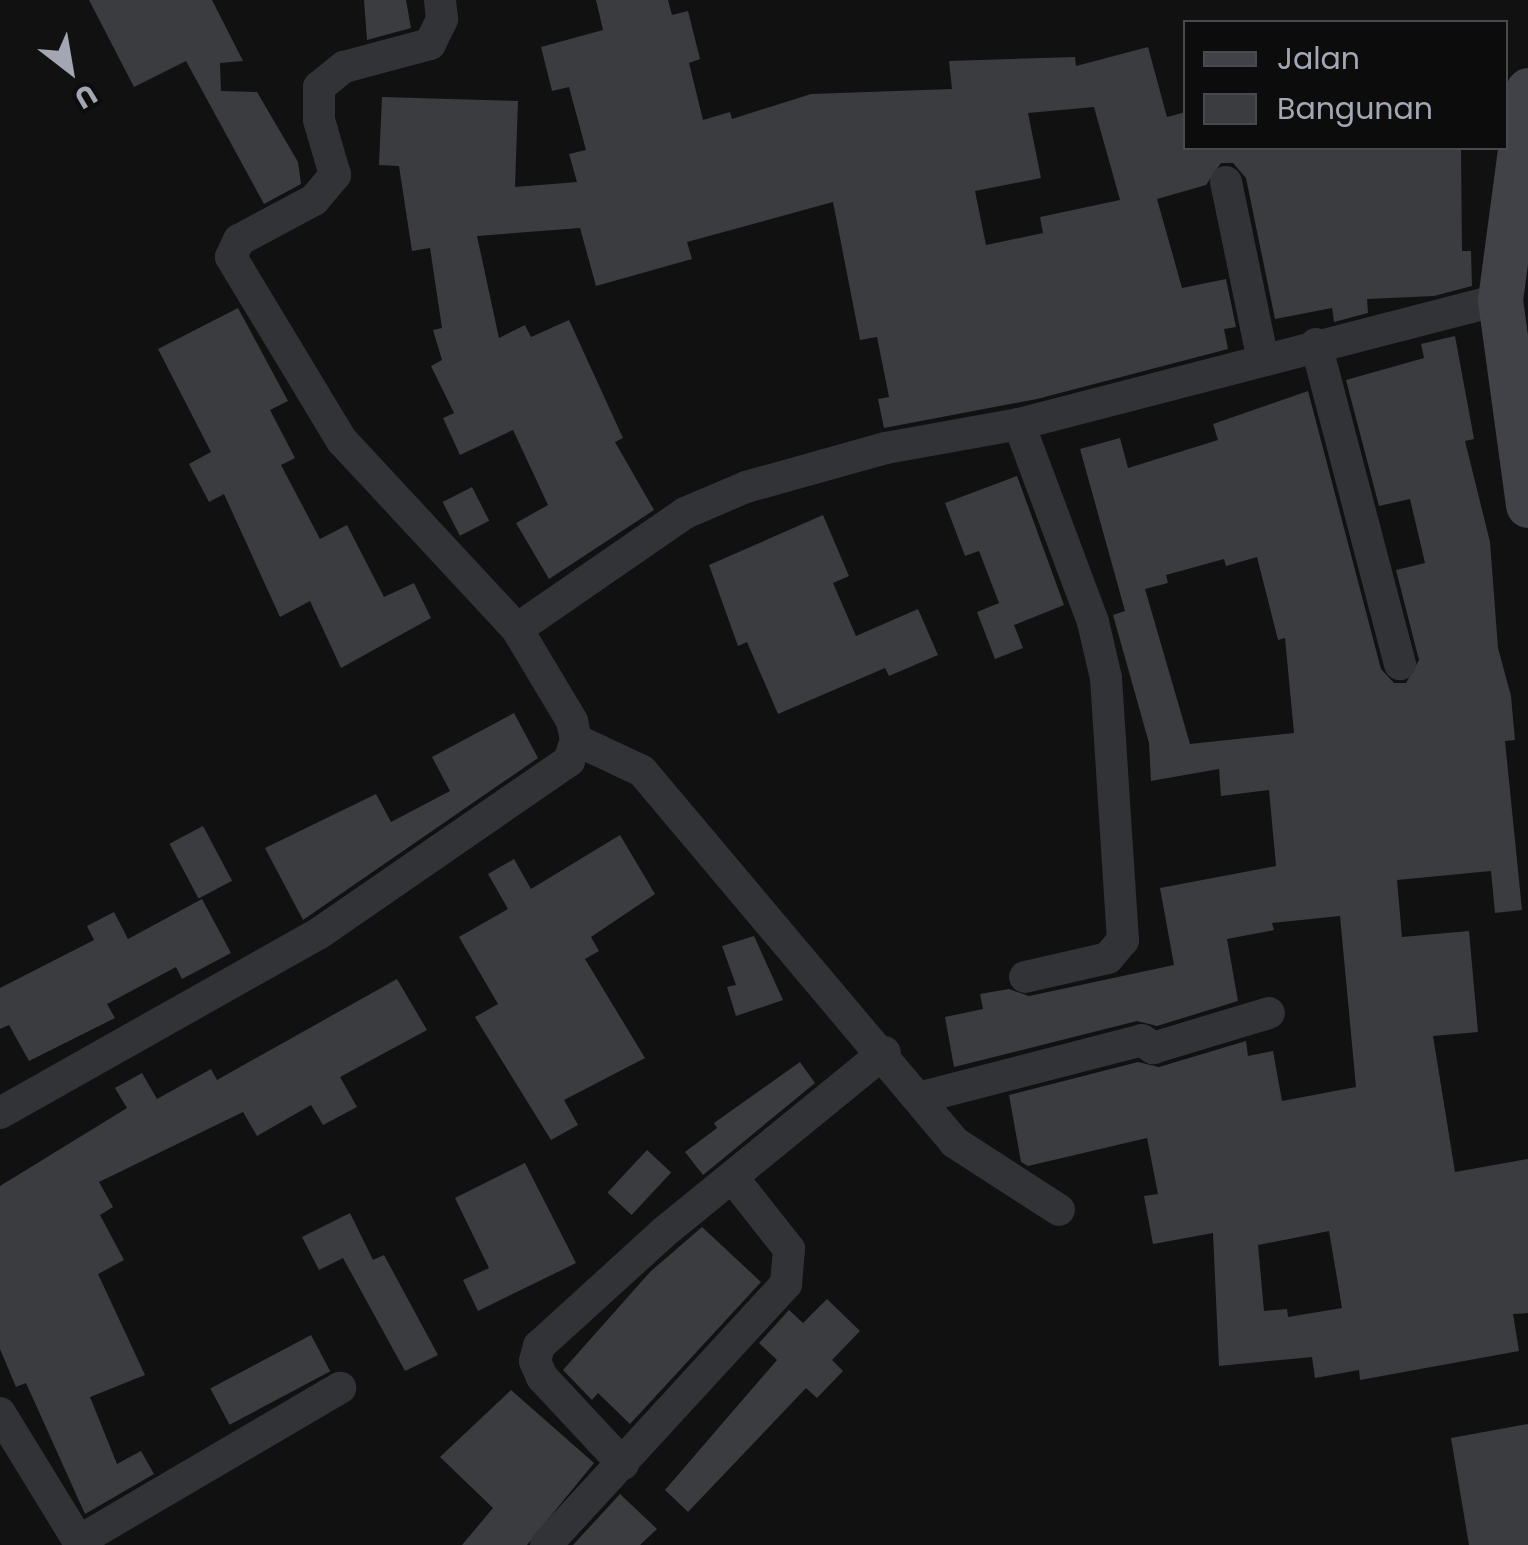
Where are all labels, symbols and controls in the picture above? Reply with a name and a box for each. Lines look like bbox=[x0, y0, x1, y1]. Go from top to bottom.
north arrow bbox=[20, 20, 120, 120]
legend bbox=[1183, 20, 1508, 150]
text: Jalan bbox=[1277, 37, 1360, 80]
text: U bbox=[67, 74, 104, 118]
text: Bangunan bbox=[1277, 87, 1433, 130]

